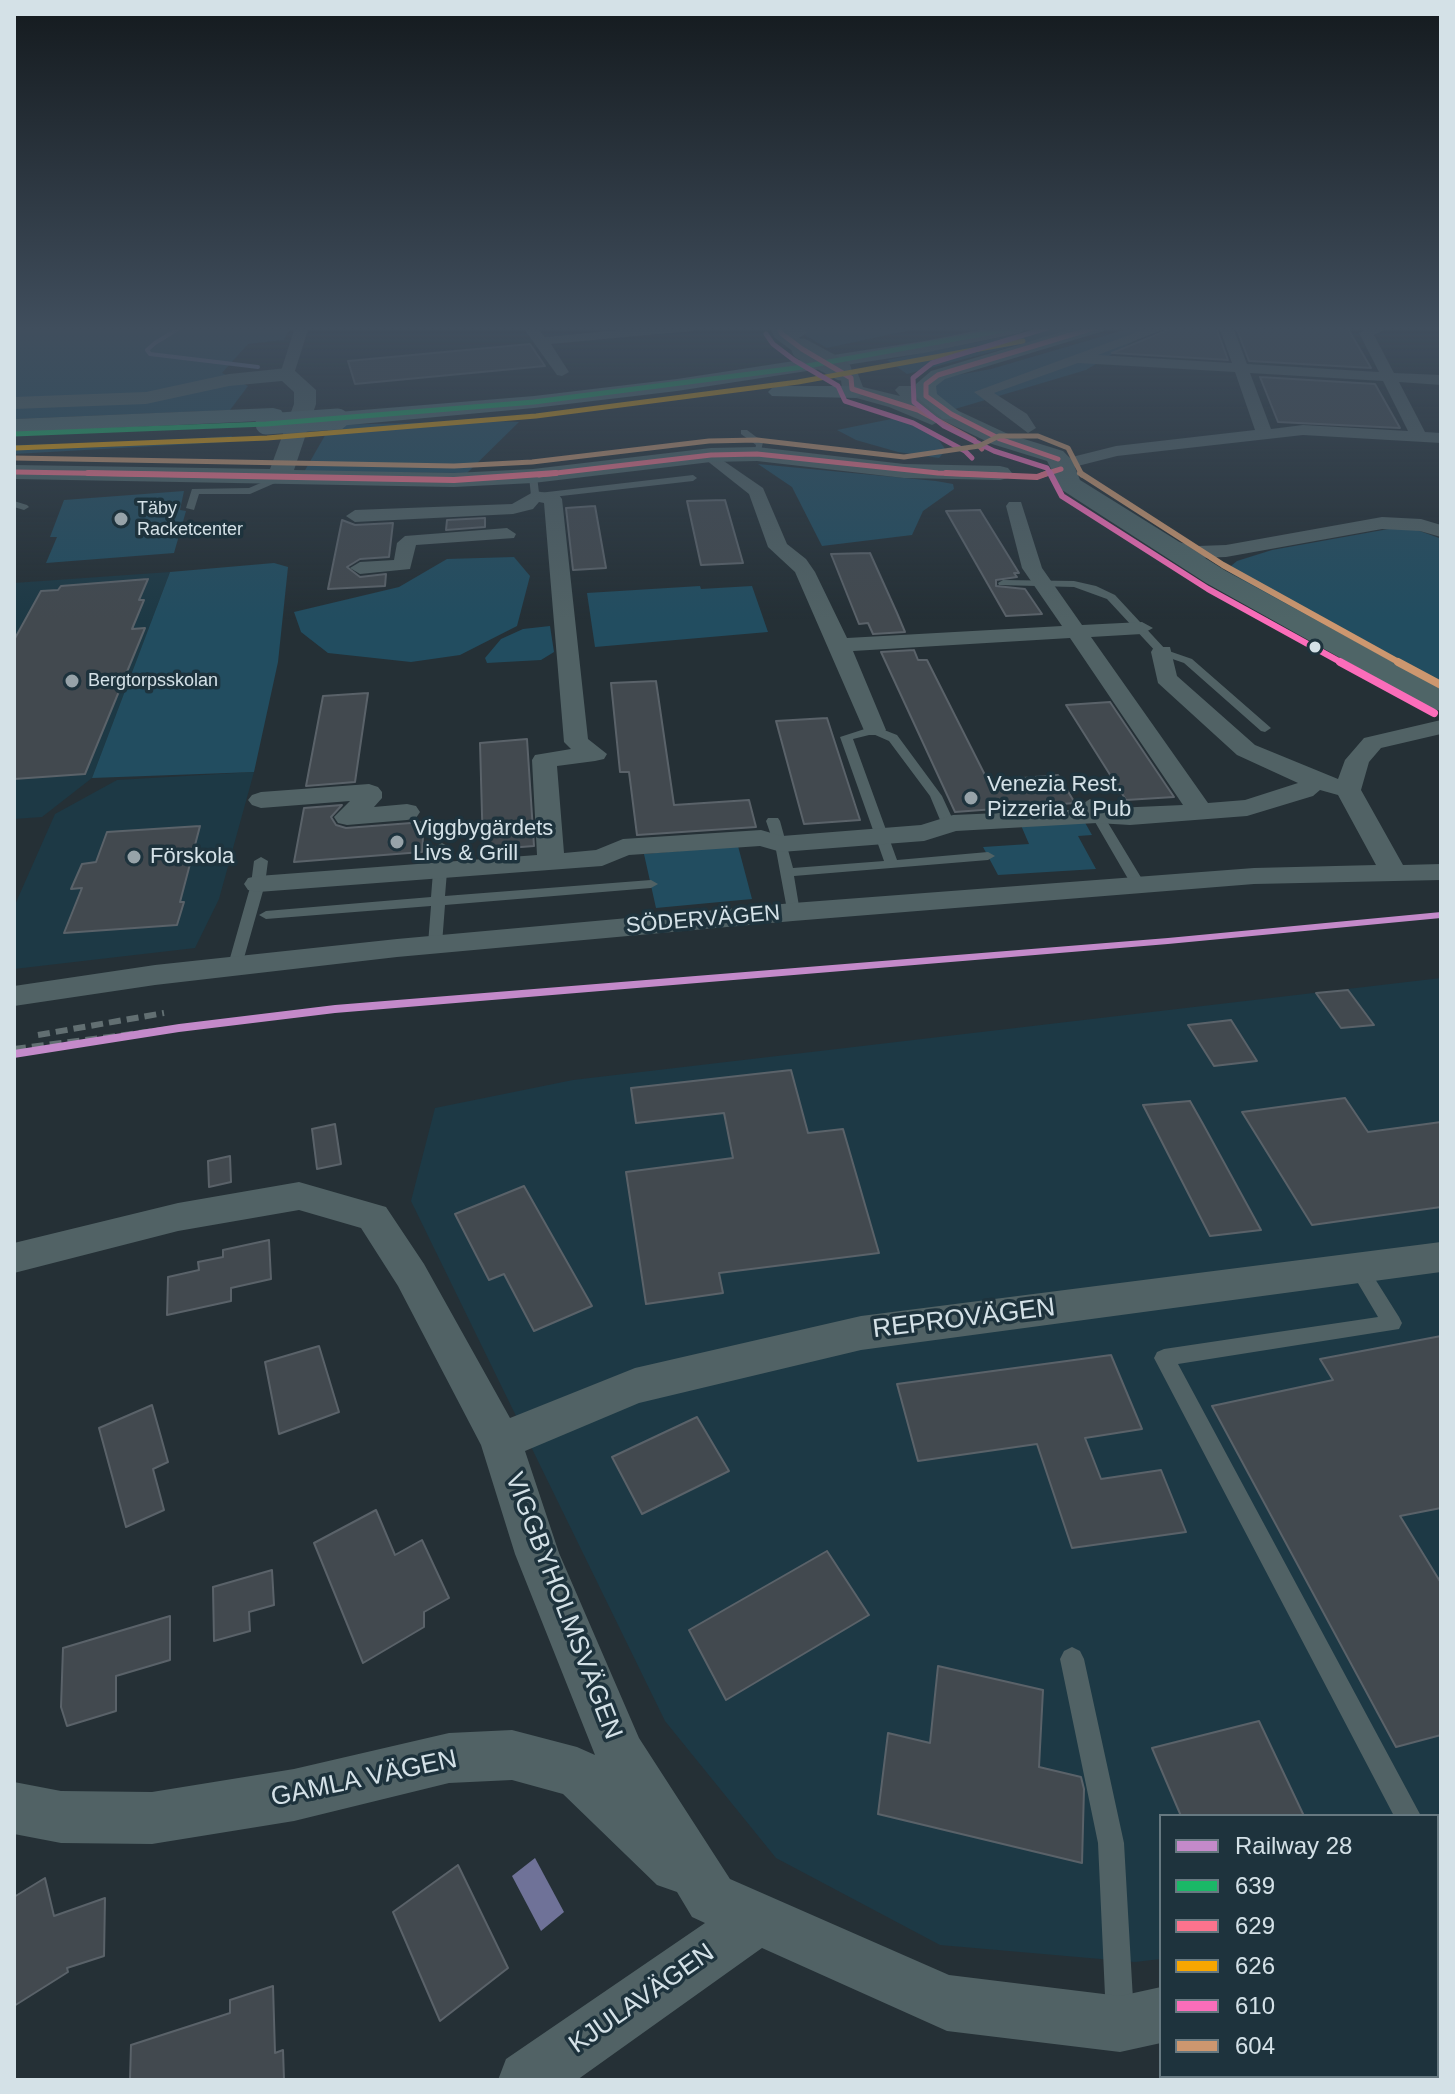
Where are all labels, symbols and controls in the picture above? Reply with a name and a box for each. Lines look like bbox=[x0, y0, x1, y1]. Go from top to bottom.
place label: Täby Racketcenter bbox=[137, 498, 243, 540]
marker: Täby Racketcenter bbox=[112, 510, 130, 528]
unlabelled marker bbox=[1307, 639, 1323, 655]
place label: Bergtorpsskolan bbox=[88, 670, 218, 692]
marker: Bergtorpsskolan bbox=[63, 672, 81, 690]
place label: Venezia Rest. Pizzeria & Pub bbox=[987, 772, 1131, 824]
marker: Venezia Rest. Pizzeria & Pub bbox=[962, 789, 980, 807]
place label: Viggbygärdets Livs & Grill bbox=[413, 816, 553, 868]
marker: Viggbygärdets Livs & Grill bbox=[388, 833, 406, 851]
place label: Förskola bbox=[150, 844, 234, 870]
marker: Förskola bbox=[125, 848, 143, 866]
street label: SÖDERVÄGEN bbox=[625, 900, 781, 940]
street label: REPROVÄGEN bbox=[871, 1292, 1057, 1346]
street label: VIGGBYHOLMSVÄGEN bbox=[498, 1468, 628, 1744]
street label: GAMLA VÄGEN bbox=[268, 1744, 460, 1814]
legend bbox=[1159, 1814, 1439, 2078]
text: Railway 28 bbox=[1235, 1832, 1352, 1859]
text: 639 bbox=[1235, 1872, 1275, 1899]
text: 629 bbox=[1235, 1912, 1275, 1939]
street label: KJULAVÄGEN bbox=[563, 1937, 721, 2061]
text: 626 bbox=[1235, 1952, 1275, 1979]
text: 610 bbox=[1235, 1992, 1275, 2019]
text: 604 bbox=[1235, 2032, 1275, 2059]

